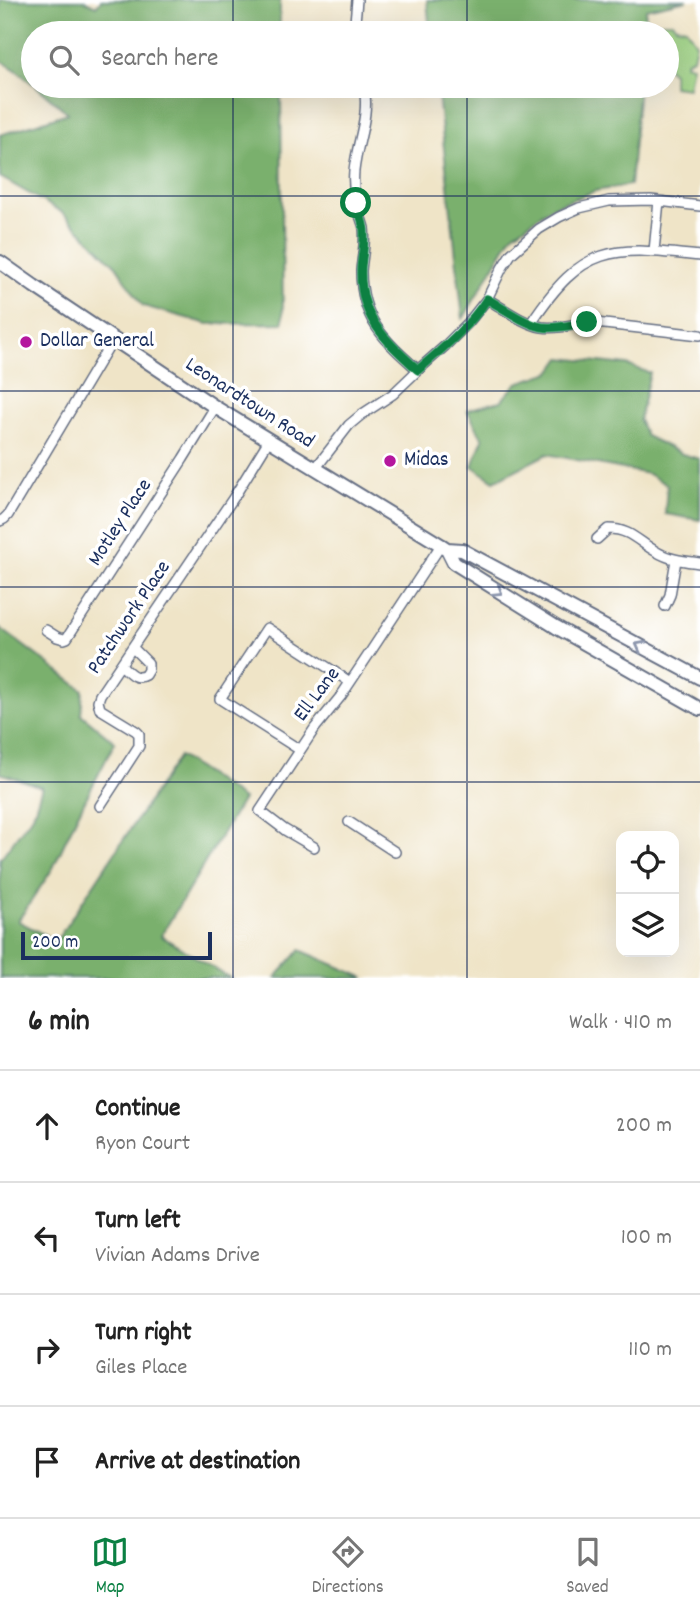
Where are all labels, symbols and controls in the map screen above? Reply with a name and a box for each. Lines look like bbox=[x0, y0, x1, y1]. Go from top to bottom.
search box bbox=[21, 21, 679, 98]
icon: search bbox=[45, 41, 83, 79]
text: Search here bbox=[101, 41, 219, 78]
route start bbox=[340, 187, 371, 218]
route end bbox=[571, 306, 602, 337]
place label: Dollar General bbox=[40, 327, 154, 357]
marker: Dollar General bbox=[18, 334, 34, 350]
street label: Leonardtown Road bbox=[178, 351, 320, 457]
place label: Midas bbox=[404, 446, 449, 476]
marker: Midas bbox=[382, 453, 398, 469]
street label: Motley Place bbox=[81, 473, 161, 573]
street label: Patchwork Place bbox=[81, 555, 179, 681]
one-way arrow bbox=[490, 582, 503, 595]
one-way arrow bbox=[635, 641, 647, 654]
street label: Ell Lane bbox=[287, 661, 349, 729]
map controls bbox=[616, 831, 679, 957]
button: locate bbox=[616, 831, 679, 894]
button: layers bbox=[616, 894, 679, 957]
scale bar bbox=[21, 929, 212, 961]
text: 200 m bbox=[32, 930, 78, 957]
text: 6 min bbox=[28, 1002, 90, 1045]
text: Walk · 410 m bbox=[569, 1007, 672, 1040]
text: Continue bbox=[95, 1091, 180, 1128]
icon: ahead bbox=[28, 1107, 66, 1145]
text: 200 m bbox=[616, 1110, 672, 1143]
text: Ryon Court bbox=[95, 1128, 190, 1161]
text: Turn left bbox=[95, 1203, 181, 1240]
icon: left bbox=[28, 1219, 66, 1257]
text: 100 m bbox=[621, 1222, 672, 1255]
text: Vivian Adams Drive bbox=[95, 1240, 260, 1273]
text: Turn right bbox=[95, 1315, 192, 1352]
icon: right bbox=[28, 1331, 66, 1369]
text: 110 m bbox=[628, 1334, 672, 1367]
text: Giles Place bbox=[95, 1352, 187, 1385]
icon: arrive bbox=[28, 1443, 66, 1481]
text: Arrive at destination bbox=[95, 1444, 300, 1481]
tab: Map bbox=[91, 1533, 129, 1602]
tab: Directions bbox=[312, 1533, 384, 1602]
tab: Saved bbox=[566, 1533, 609, 1602]

